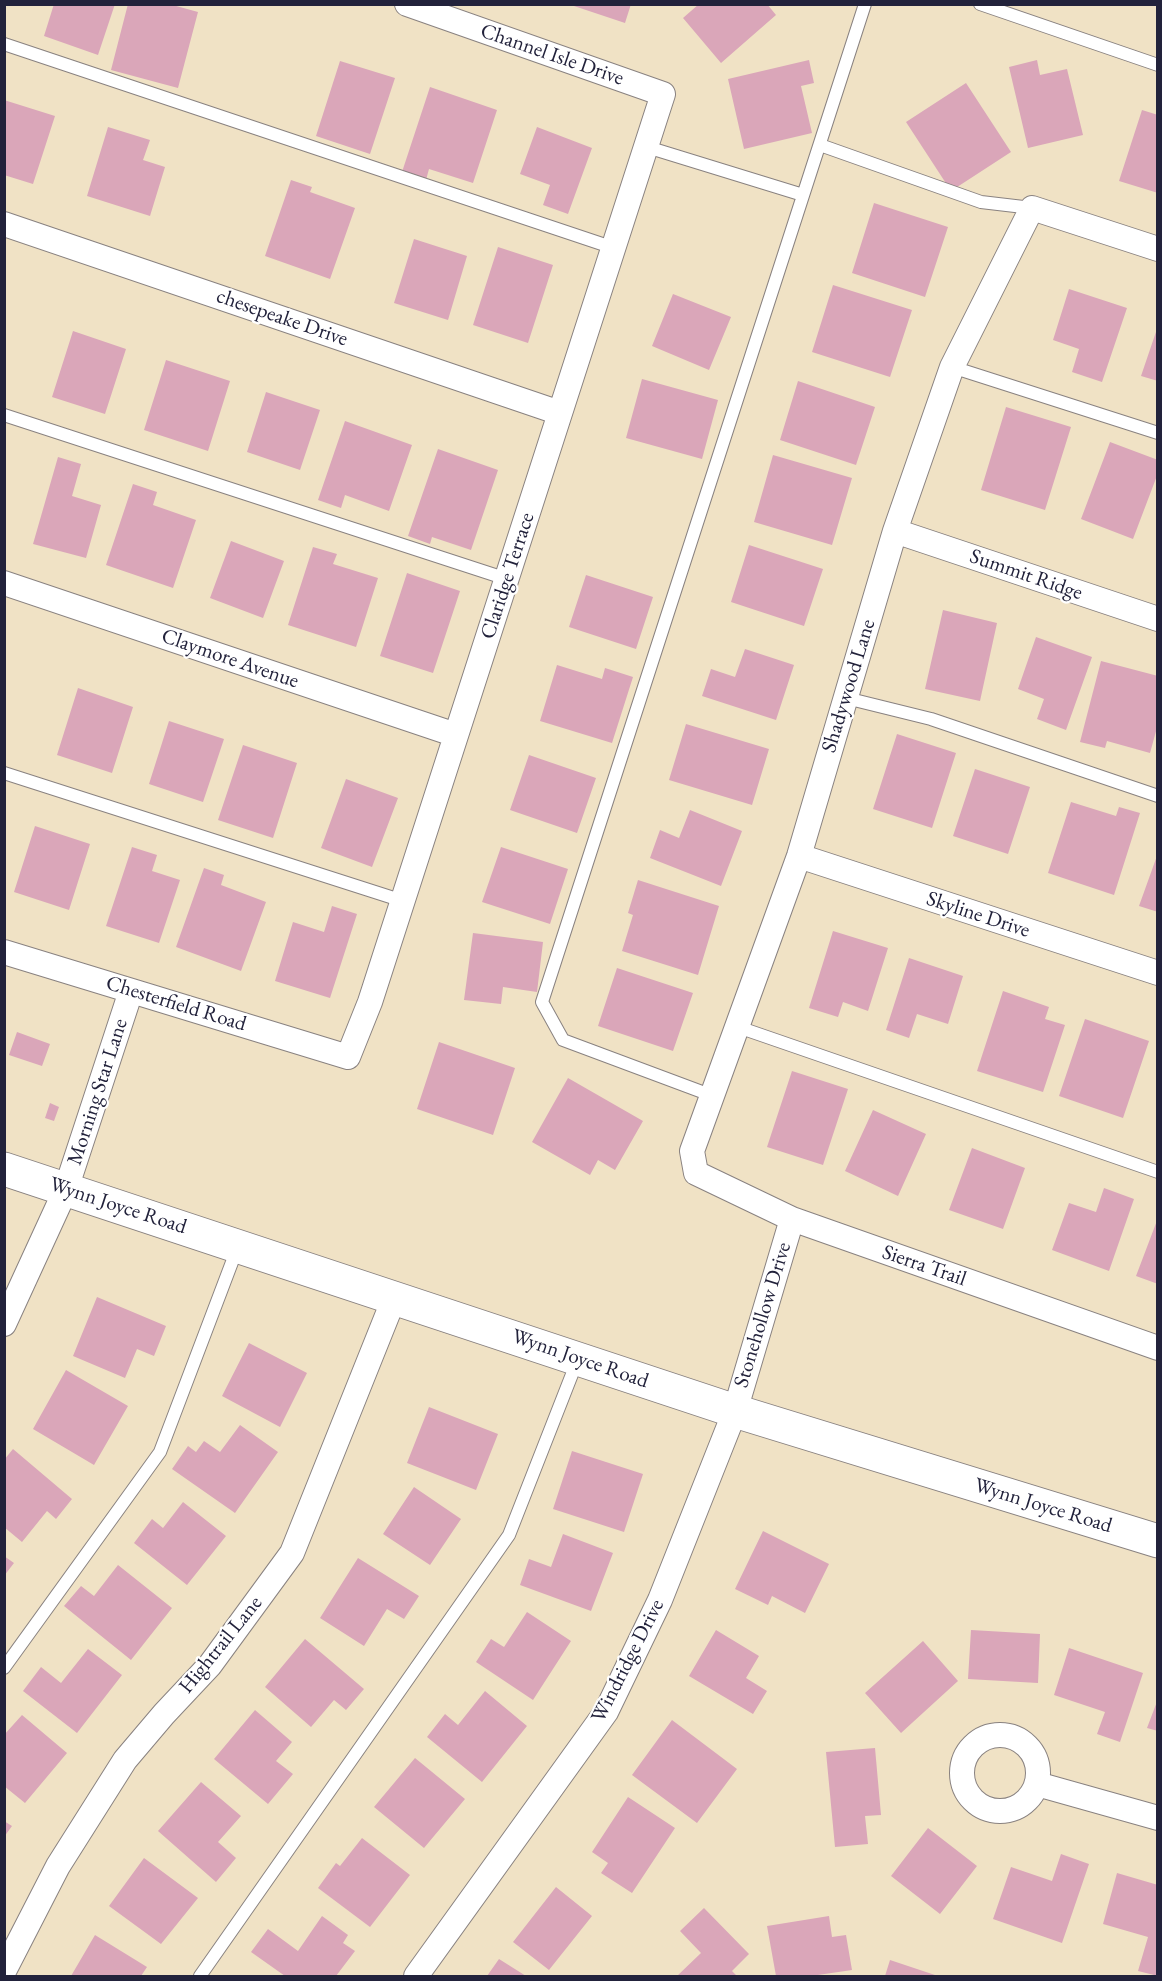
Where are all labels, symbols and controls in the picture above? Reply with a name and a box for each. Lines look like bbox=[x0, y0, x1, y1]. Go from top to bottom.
street label: Channel Isle Drive bbox=[477, 19, 627, 91]
street label: chesepeake Drive bbox=[213, 284, 351, 352]
street label: Claridge Terrace bbox=[476, 510, 540, 642]
street label: Summit Ridge bbox=[966, 544, 1086, 606]
street label: Shadywood Lane bbox=[817, 616, 881, 756]
street label: Claymore Avenue bbox=[158, 624, 302, 694]
street label: Skyline Drive bbox=[923, 886, 1033, 944]
street label: Chesterfield Road bbox=[103, 971, 249, 1037]
street label: Morning Star Lane bbox=[62, 1016, 134, 1168]
street label: Wynn Joyce Road bbox=[46, 1172, 190, 1240]
street label: Stonehollow Drive bbox=[729, 1239, 797, 1391]
street label: Sierra Trail bbox=[879, 1240, 969, 1292]
street label: Wynn Joyce Road bbox=[508, 1324, 652, 1394]
street label: Wynn Joyce Road bbox=[971, 1473, 1115, 1539]
street label: Hightrail Lane bbox=[174, 1591, 268, 1699]
street label: Windridge Drive bbox=[586, 1595, 670, 1727]

